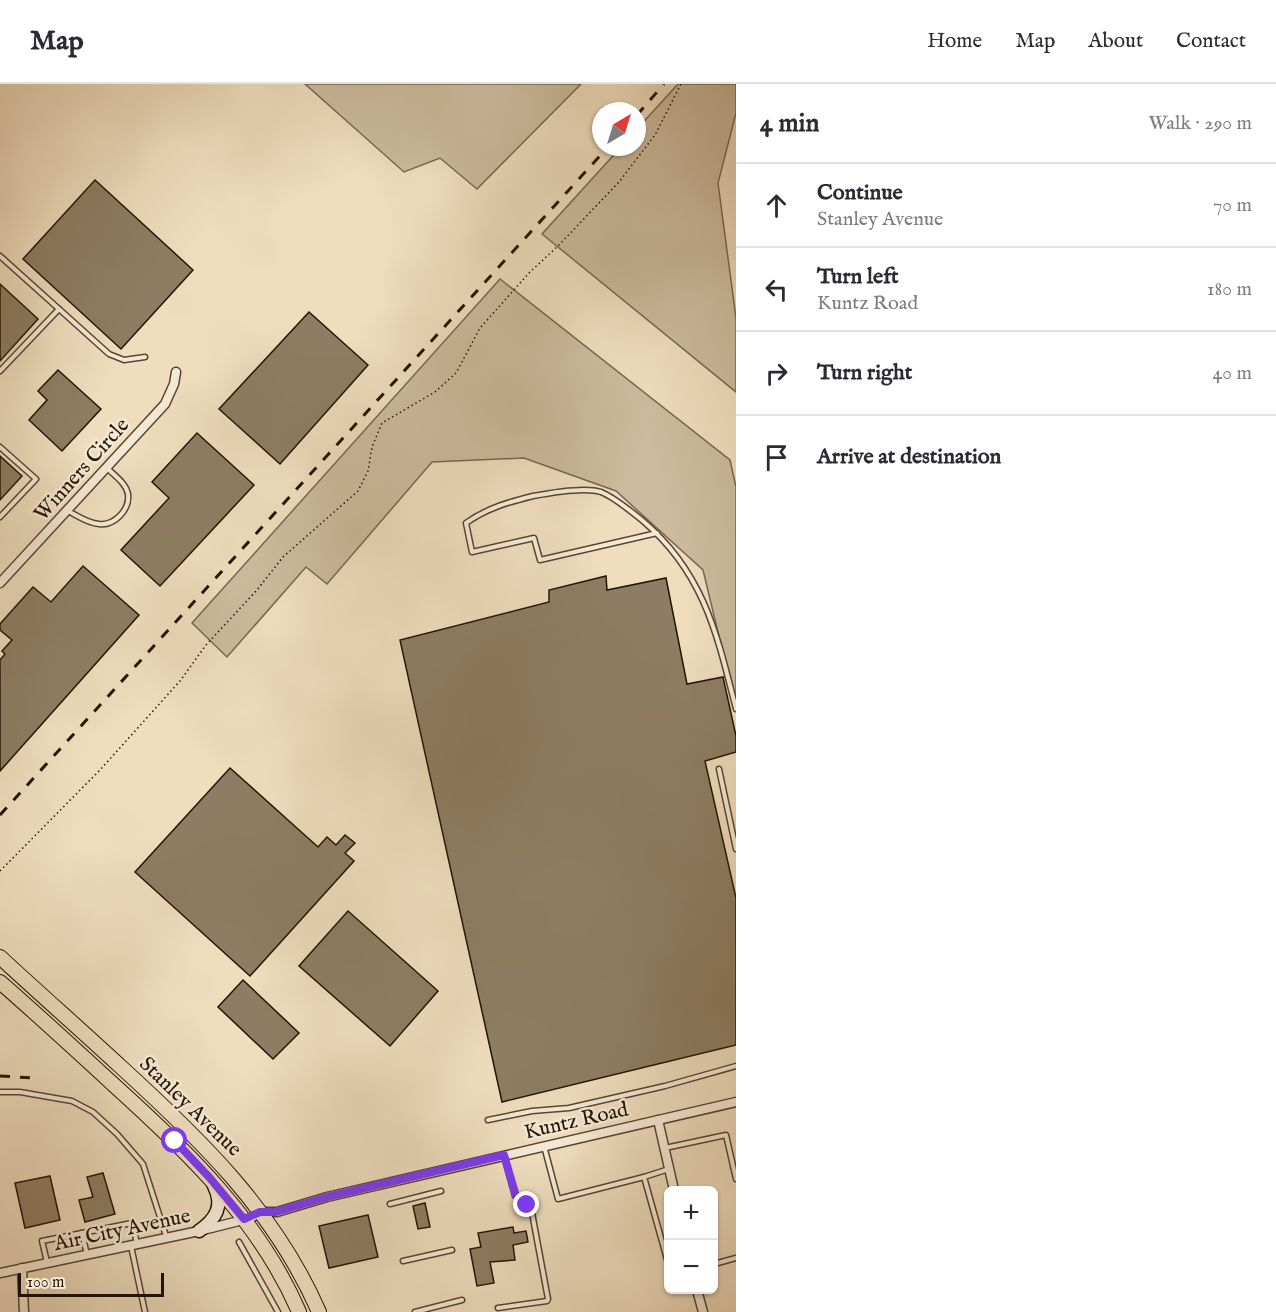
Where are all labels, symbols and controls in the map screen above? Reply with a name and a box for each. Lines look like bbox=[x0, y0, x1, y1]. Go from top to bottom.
text: Map bbox=[30, 24, 84, 59]
text: Home bbox=[927, 28, 982, 55]
text: Map bbox=[1015, 28, 1055, 55]
text: About bbox=[1088, 28, 1143, 55]
text: Contact bbox=[1176, 28, 1246, 55]
north arrow bbox=[592, 102, 646, 156]
text: 4 min bbox=[760, 107, 819, 140]
text: Walk · 290 m bbox=[1148, 111, 1252, 136]
text: Continue bbox=[817, 179, 903, 207]
icon: ahead bbox=[760, 189, 793, 222]
text: 70 m bbox=[1213, 193, 1252, 218]
text: Stanley Avenue bbox=[817, 207, 943, 232]
text: Turn left bbox=[817, 263, 899, 291]
icon: left bbox=[760, 273, 793, 306]
text: 180 m bbox=[1207, 277, 1252, 302]
text: Kuntz Road bbox=[817, 291, 918, 316]
icon: right bbox=[760, 357, 793, 390]
text: Turn right bbox=[817, 359, 912, 387]
text: 40 m bbox=[1213, 361, 1252, 386]
street label: Winners Circle bbox=[29, 412, 136, 527]
icon: arrive bbox=[760, 441, 793, 474]
text: Arrive at destination bbox=[817, 443, 1001, 471]
street label: Stanley Avenue bbox=[133, 1051, 247, 1163]
street label: Kuntz Road bbox=[522, 1096, 632, 1147]
route start bbox=[161, 1127, 187, 1153]
map controls bbox=[664, 1186, 718, 1294]
button: + bbox=[664, 1186, 718, 1240]
route end bbox=[513, 1191, 539, 1217]
street label: Air City Avenue bbox=[51, 1203, 193, 1258]
button: − bbox=[664, 1240, 718, 1294]
scale bar bbox=[18, 1270, 164, 1298]
text: 100 m bbox=[27, 1273, 64, 1293]

